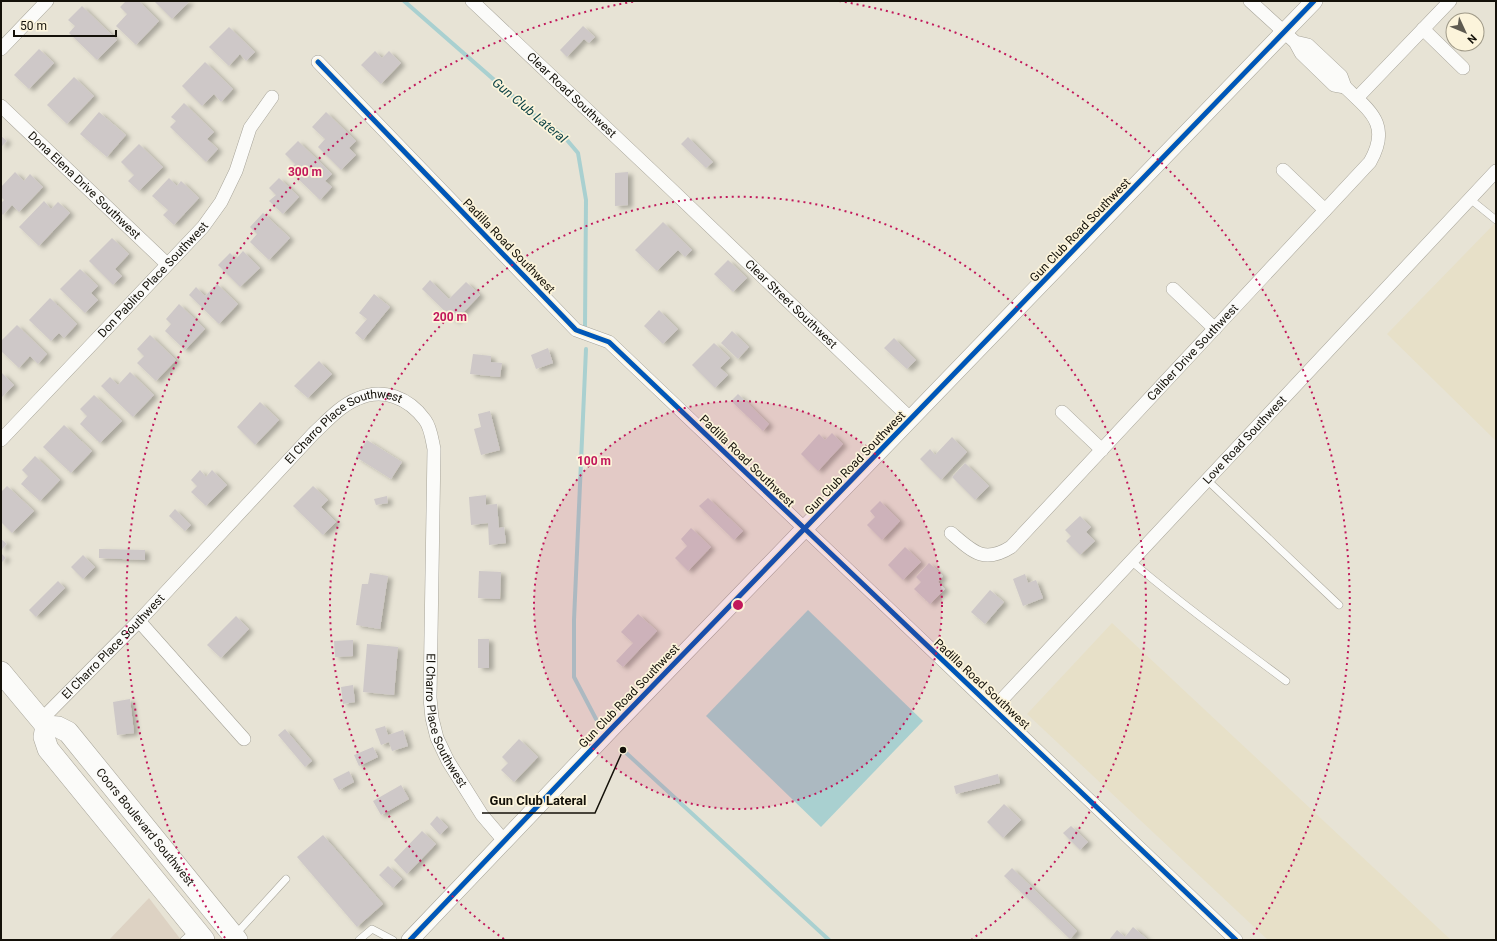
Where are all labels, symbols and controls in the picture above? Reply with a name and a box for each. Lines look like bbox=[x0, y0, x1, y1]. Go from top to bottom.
scale bar bbox=[14, 12, 116, 38]
north arrow bbox=[1445, 12, 1485, 52]
text: 50 m bbox=[20, 19, 47, 33]
text: N bbox=[1464, 31, 1479, 46]
street label: Clear Road Southwest bbox=[524, 49, 619, 141]
water label: Gun Club Lateral bbox=[489, 75, 571, 146]
street label: Dona Elena Drive Southwest bbox=[25, 129, 143, 242]
text: 300 m bbox=[288, 165, 322, 179]
street label: Gun Club Road Southwest bbox=[1027, 175, 1133, 285]
street label: Padilla Road Southwest bbox=[460, 196, 558, 296]
street label: Don Pablito Place Southwest bbox=[95, 219, 211, 340]
street label: Clear Street Southwest bbox=[742, 257, 840, 351]
street label: Caliber Drive Southwest bbox=[1144, 301, 1241, 403]
text: 200 m bbox=[433, 310, 467, 324]
street label: El Charro Place Southwest bbox=[282, 387, 405, 467]
street label: Love Road Southwest bbox=[1200, 393, 1289, 487]
street label: Gun Club Road Southwest bbox=[802, 408, 908, 518]
street label: Padilla Road Southwest bbox=[697, 412, 797, 510]
text: 100 m bbox=[577, 454, 611, 468]
street label: El Charro Place Southwest bbox=[59, 591, 167, 702]
centre of rings bbox=[731, 598, 745, 612]
street label: Padilla Road Southwest bbox=[931, 636, 1033, 732]
street label: Gun Club Road Southwest bbox=[576, 641, 682, 751]
street label: El Charro Place Southwest bbox=[423, 653, 470, 790]
street label: Coors Boulevard Southwest bbox=[93, 765, 197, 889]
callout: Gun Club Lateral bbox=[482, 788, 595, 813]
text: Gun Club Lateral bbox=[490, 793, 586, 808]

